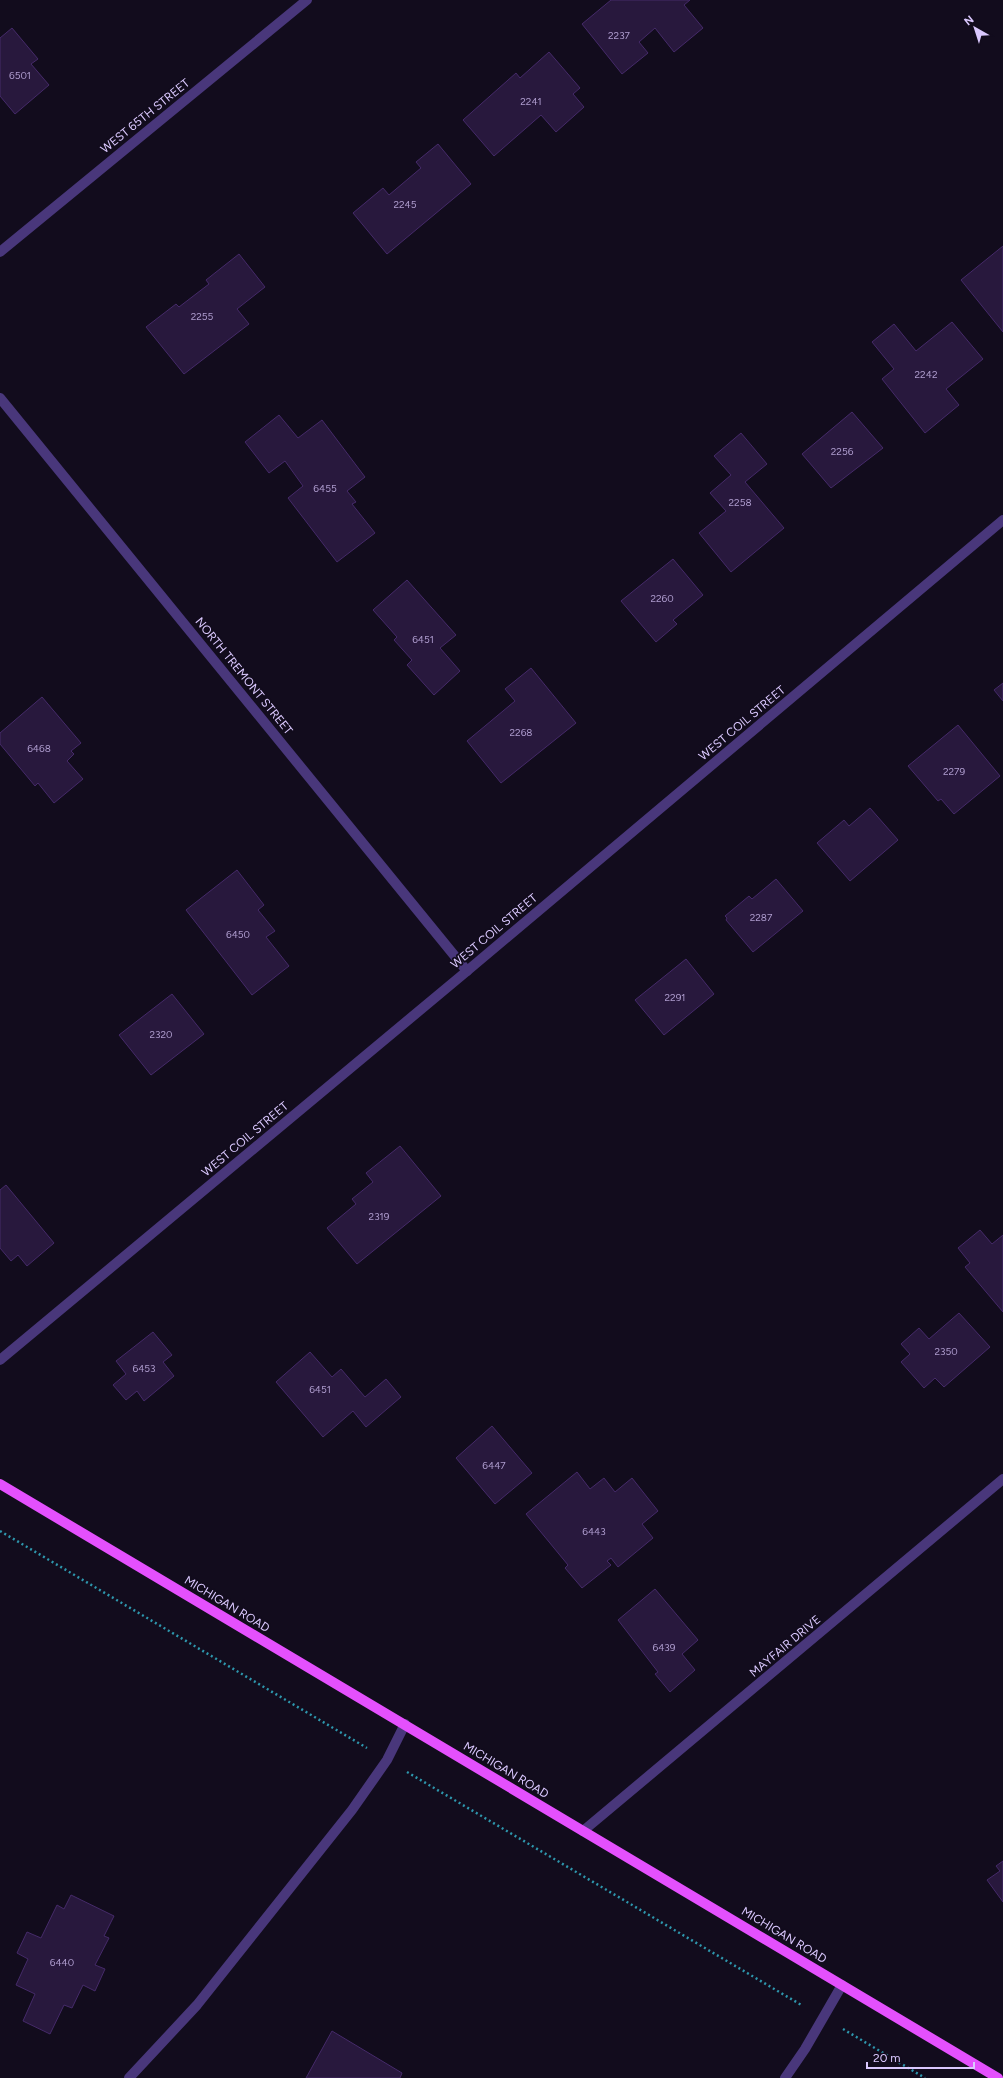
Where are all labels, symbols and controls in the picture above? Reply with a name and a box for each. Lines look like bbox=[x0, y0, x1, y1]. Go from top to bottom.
north arrow bbox=[955, 8, 995, 48]
text: N bbox=[962, 13, 976, 28]
house number: 2237 bbox=[608, 29, 631, 42]
house number: 6501 bbox=[9, 69, 31, 82]
street label: WEST 65TH STREET bbox=[98, 76, 193, 156]
house number: 2241 bbox=[520, 95, 542, 108]
house number: 2245 bbox=[393, 198, 417, 211]
house number: 2255 bbox=[191, 310, 214, 323]
house number: 2242 bbox=[915, 368, 937, 381]
house number: 2256 bbox=[831, 445, 854, 458]
house number: 6455 bbox=[313, 482, 337, 495]
house number: 2258 bbox=[728, 496, 752, 509]
house number: 2260 bbox=[650, 592, 674, 605]
street label: NORTH TREMONT STREET bbox=[192, 615, 296, 738]
house number: 6451 bbox=[412, 633, 434, 646]
street label: WEST COIL STREET bbox=[696, 683, 788, 763]
house number: 2268 bbox=[510, 726, 532, 739]
house number: 6468 bbox=[27, 742, 51, 755]
house number: 2279 bbox=[943, 765, 965, 778]
street label: WEST COIL STREET bbox=[448, 891, 540, 971]
house number: 2287 bbox=[750, 911, 773, 924]
house number: 6450 bbox=[226, 928, 250, 941]
house number: 2291 bbox=[665, 991, 685, 1004]
house number: 2320 bbox=[149, 1028, 173, 1041]
street label: WEST COIL STREET bbox=[199, 1099, 291, 1179]
house number: 2319 bbox=[369, 1210, 390, 1223]
house number: 2350 bbox=[934, 1345, 958, 1358]
house number: 6453 bbox=[132, 1362, 156, 1375]
house number: 6451 bbox=[309, 1383, 331, 1396]
house number: 6447 bbox=[482, 1459, 506, 1472]
house number: 6443 bbox=[582, 1525, 606, 1538]
street label: MICHIGAN ROAD bbox=[182, 1573, 272, 1635]
street label: MAYFAIR DRIVE bbox=[747, 1612, 823, 1680]
house number: 6439 bbox=[653, 1641, 676, 1654]
street label: MICHIGAN ROAD bbox=[461, 1739, 551, 1801]
street label: MICHIGAN ROAD bbox=[739, 1904, 829, 1966]
house number: 6440 bbox=[50, 1956, 74, 1969]
scale bar bbox=[867, 2044, 974, 2070]
text: 20 m bbox=[873, 2051, 901, 2065]

